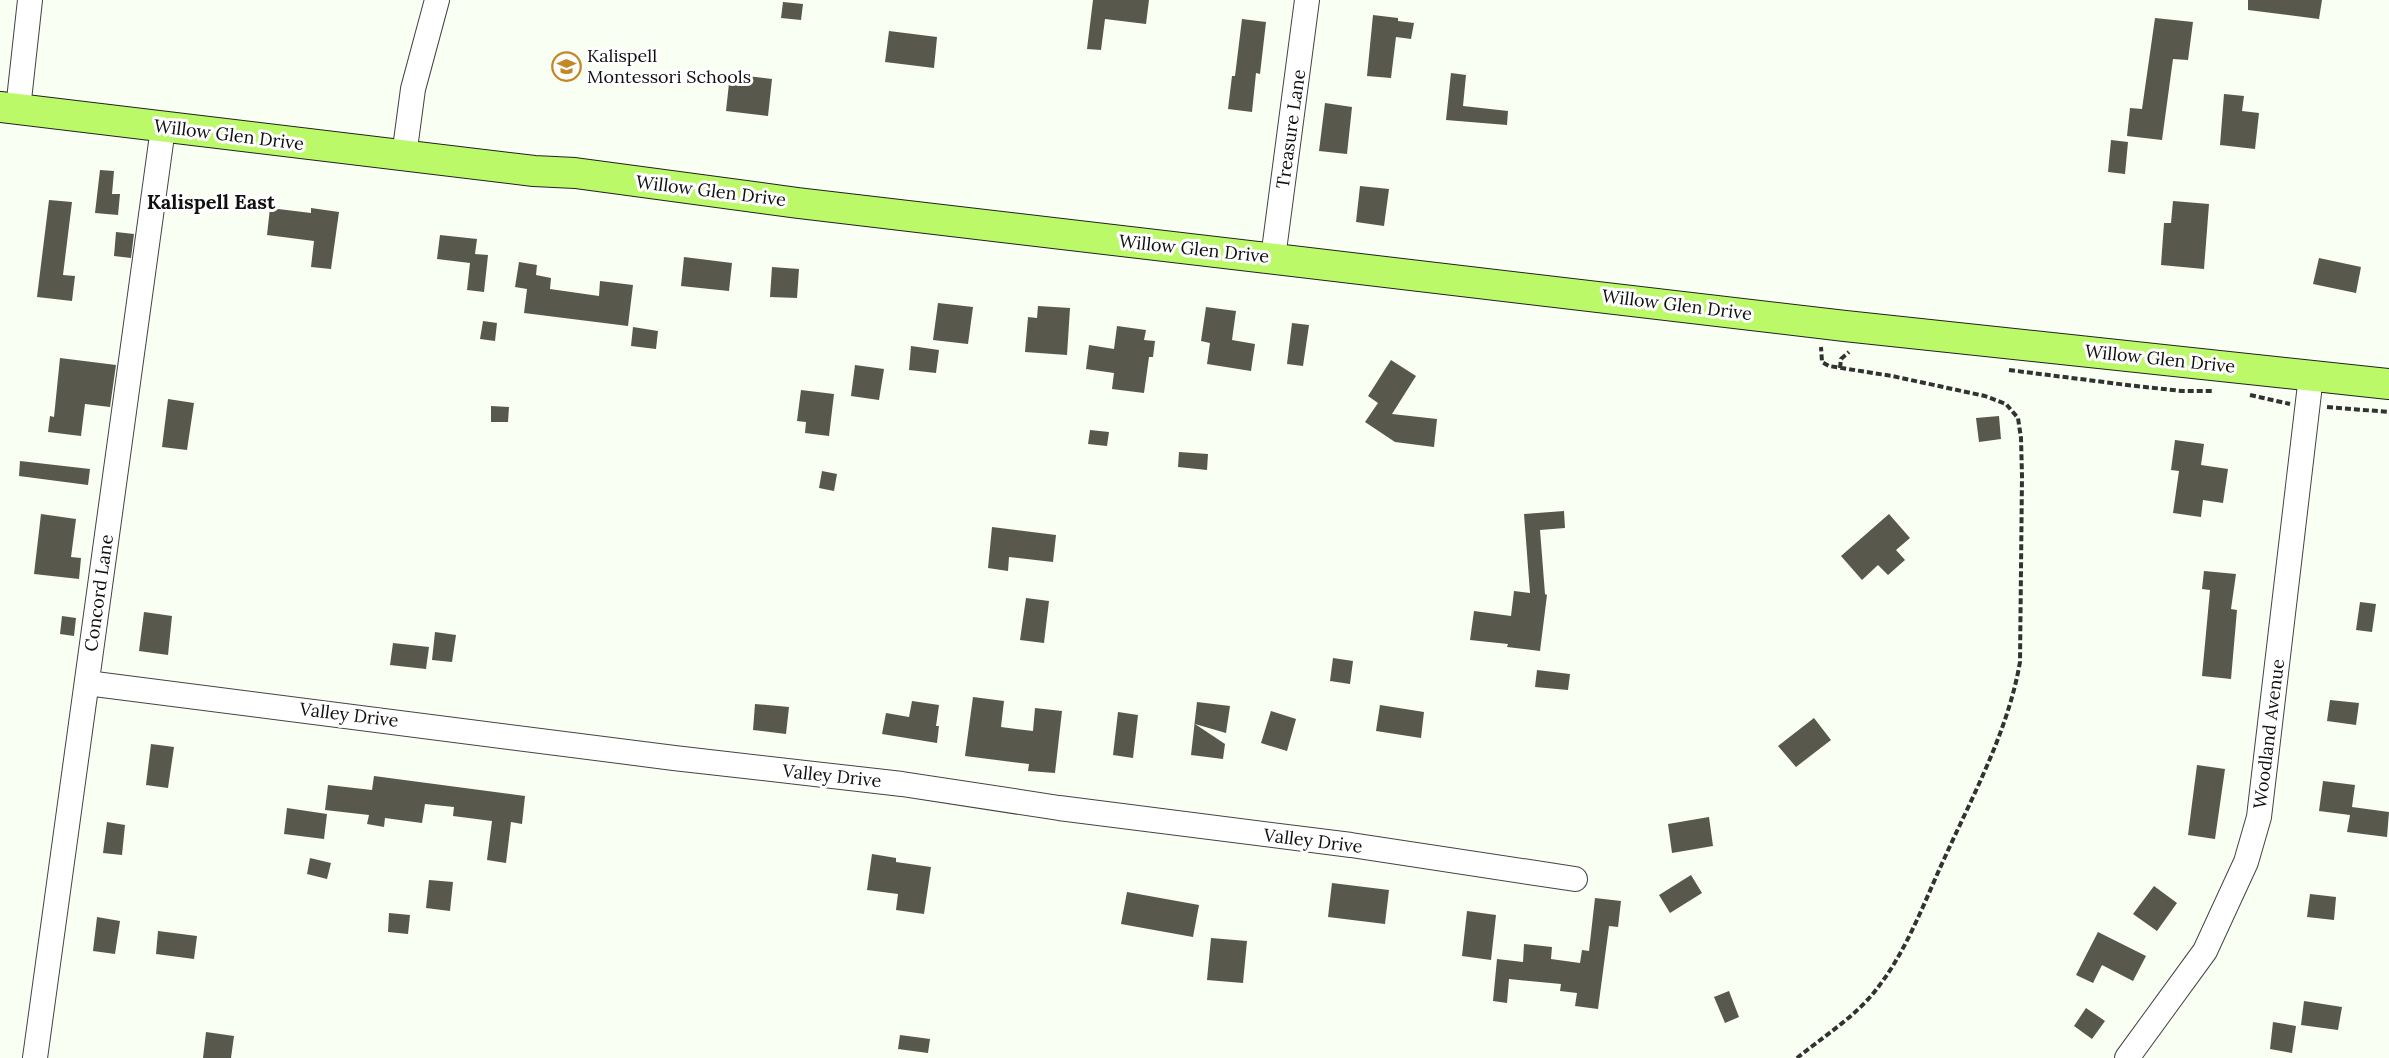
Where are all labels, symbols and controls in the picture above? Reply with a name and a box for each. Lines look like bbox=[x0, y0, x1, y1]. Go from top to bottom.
place label: Kalispell Montessori Schools bbox=[587, 44, 751, 88]
school or university icon: Kalispell Montessori Schools bbox=[550, 50, 582, 82]
street label: Treasure Lane bbox=[1271, 68, 1310, 190]
street label: Willow Glen Drive bbox=[153, 114, 306, 155]
street label: Willow Glen Drive bbox=[635, 170, 788, 211]
district label: Kalispell East bbox=[147, 189, 276, 214]
street label: Willow Glen Drive bbox=[1118, 229, 1271, 268]
street label: Willow Glen Drive bbox=[1601, 284, 1754, 325]
street label: Willow Glen Drive bbox=[2084, 339, 2237, 378]
street label: Concord Lane bbox=[79, 533, 118, 653]
street label: Woodland Avenue bbox=[2248, 657, 2289, 810]
street label: Valley Drive bbox=[297, 697, 400, 732]
street label: Valley Drive bbox=[780, 759, 883, 792]
street label: Valley Drive bbox=[1261, 823, 1364, 858]

